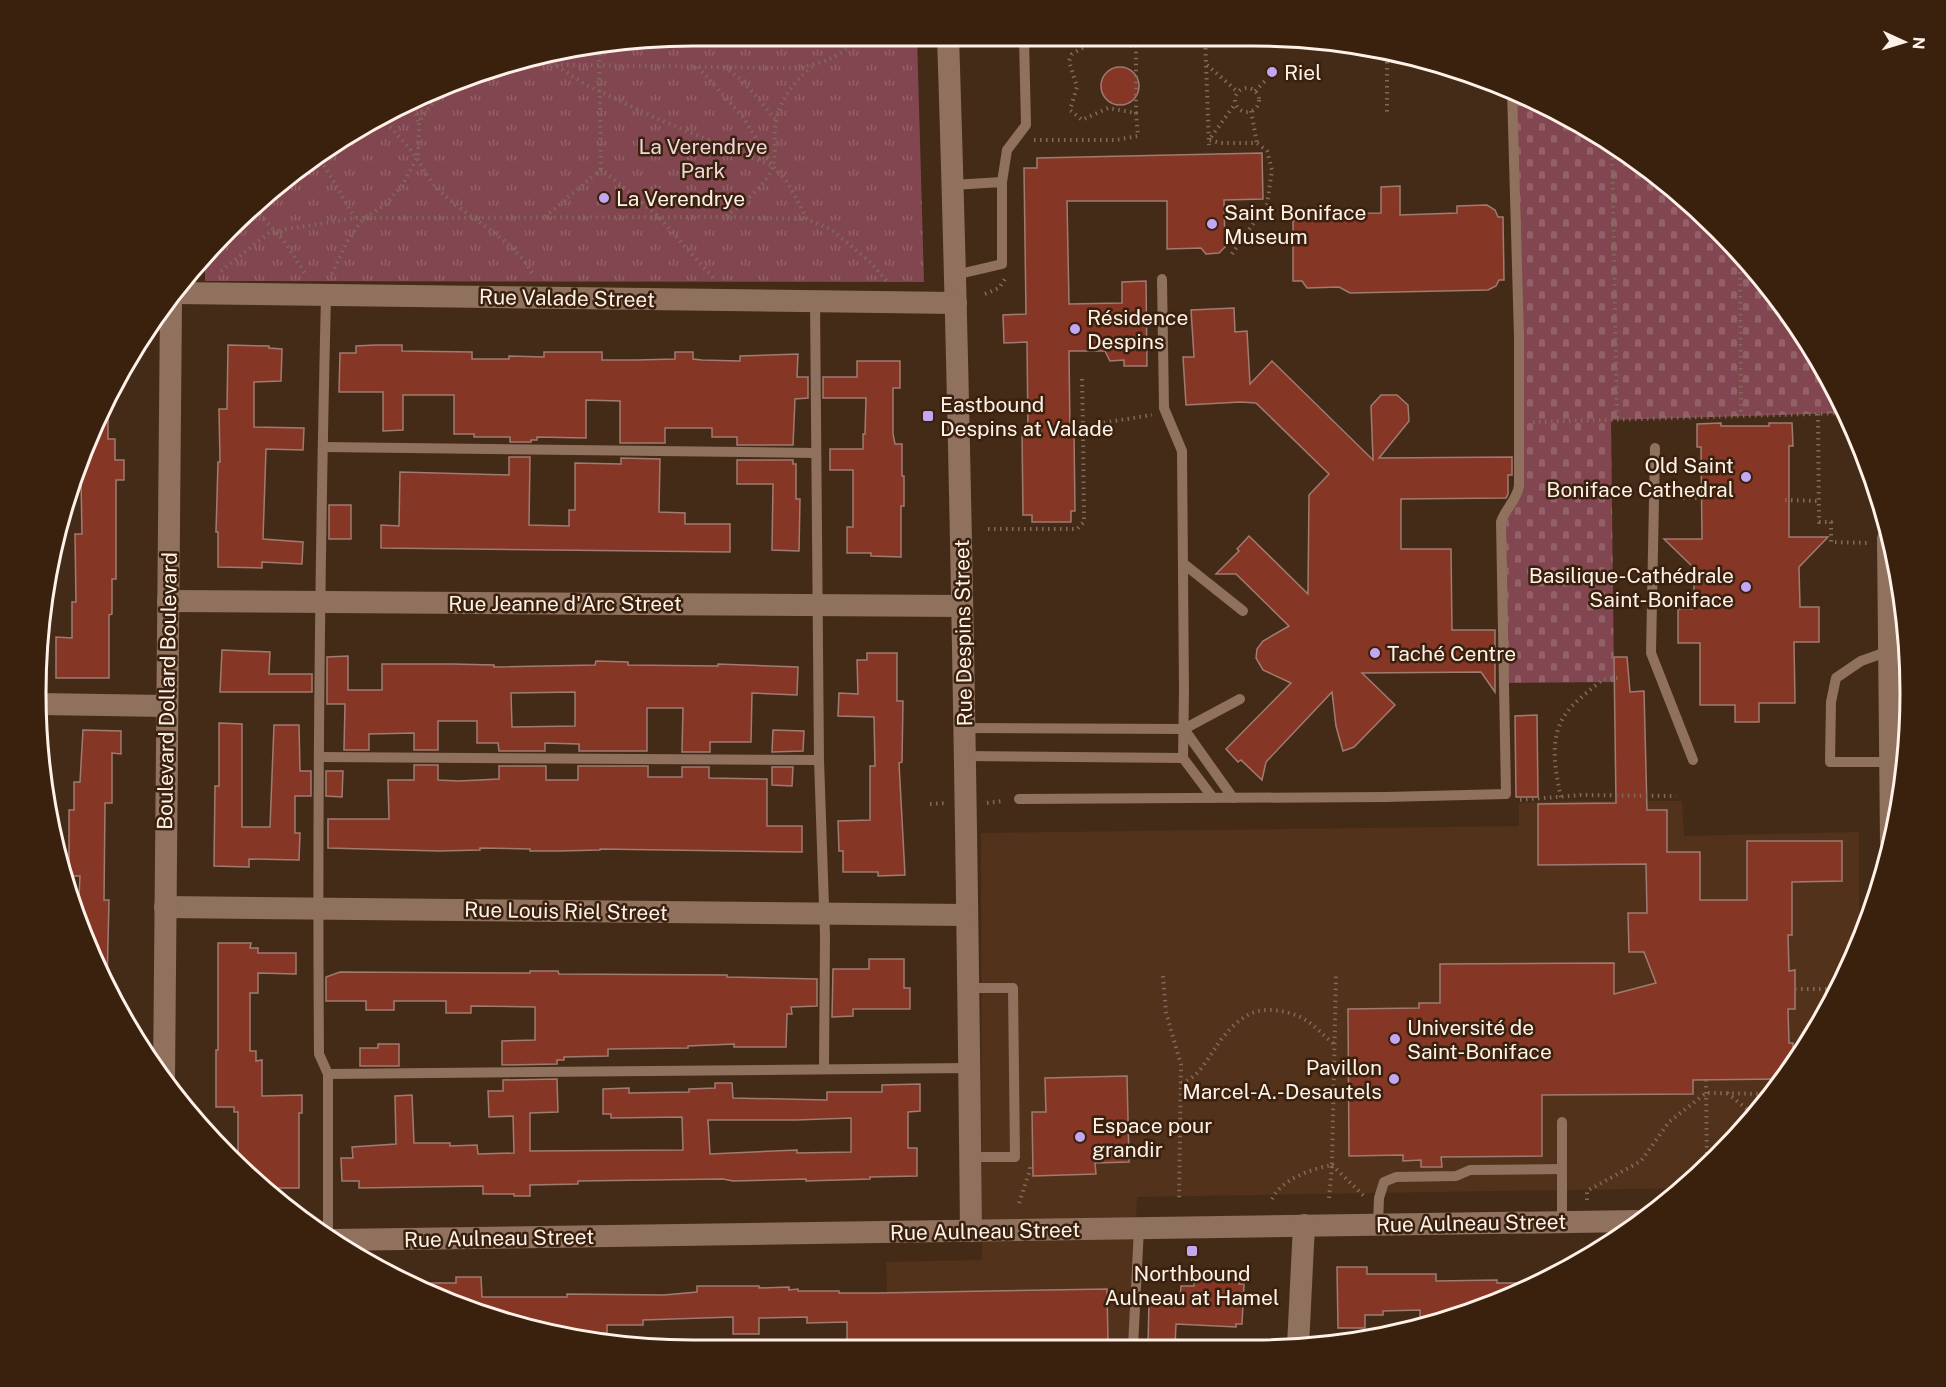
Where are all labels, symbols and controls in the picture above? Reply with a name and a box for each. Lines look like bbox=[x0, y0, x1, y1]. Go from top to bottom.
north arrow bbox=[1874, 12, 1934, 72]
text: N bbox=[1909, 36, 1928, 50]
place label: Riel bbox=[1284, 60, 1322, 85]
marker: Riel bbox=[1265, 65, 1279, 79]
park label: La Verendrye Park bbox=[638, 134, 768, 183]
place label: La Verendrye bbox=[616, 186, 745, 211]
marker: La Verendrye bbox=[597, 191, 611, 205]
place label: Saint Boniface Museum bbox=[1224, 200, 1366, 249]
marker: Saint Boniface Museum bbox=[1205, 217, 1219, 231]
street label: Rue Valade Street bbox=[479, 284, 655, 312]
place label: Résidence Despins bbox=[1087, 305, 1188, 354]
marker: Résidence Despins bbox=[1068, 322, 1082, 336]
place label: Eastbound Despins at Valade bbox=[940, 392, 1114, 441]
marker: Eastbound Despins at Valade bbox=[921, 409, 935, 423]
place label: Old Saint Boniface Cathedral bbox=[1546, 453, 1734, 502]
marker: Old Saint Boniface Cathedral bbox=[1739, 470, 1753, 484]
street label: Rue Despins Street bbox=[949, 539, 977, 727]
street label: Boulevard Dollard Boulevard bbox=[152, 552, 182, 830]
place label: Basilique-Cathédrale Saint-Boniface bbox=[1529, 563, 1734, 612]
marker: Basilique-Cathédrale Saint-Boniface bbox=[1739, 580, 1753, 594]
street label: Rue Jeanne d'Arc Street bbox=[448, 591, 682, 616]
place label: Taché Centre bbox=[1387, 641, 1516, 666]
marker: Taché Centre bbox=[1368, 646, 1382, 660]
street label: Rue Louis Riel Street bbox=[464, 897, 668, 925]
place label: Université de Saint-Boniface bbox=[1407, 1015, 1552, 1064]
marker: Université de Saint-Boniface bbox=[1388, 1032, 1402, 1046]
place label: Pavillon Marcel-A.-Desautels bbox=[1182, 1055, 1382, 1104]
marker: Pavillon Marcel-A.-Desautels bbox=[1387, 1072, 1401, 1086]
place label: Espace pour grandir bbox=[1092, 1113, 1213, 1162]
marker: Espace pour grandir bbox=[1073, 1130, 1087, 1144]
street label: Rue Aulneau Street bbox=[1376, 1209, 1566, 1237]
street label: Rue Aulneau Street bbox=[890, 1217, 1080, 1245]
street label: Rue Aulneau Street bbox=[404, 1224, 594, 1252]
marker: Northbound Aulneau at Hamel bbox=[1185, 1244, 1199, 1258]
place label: Northbound Aulneau at Hamel bbox=[1105, 1261, 1279, 1310]

